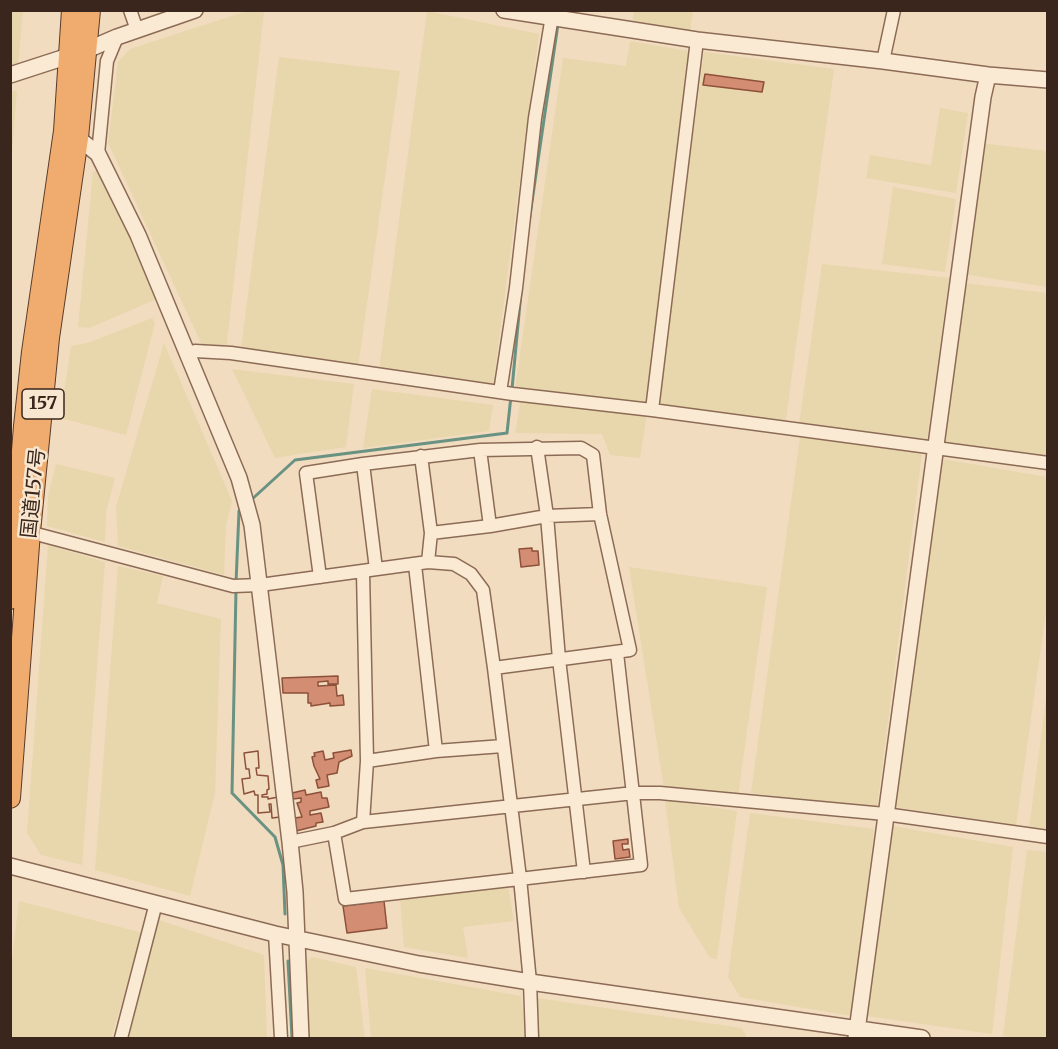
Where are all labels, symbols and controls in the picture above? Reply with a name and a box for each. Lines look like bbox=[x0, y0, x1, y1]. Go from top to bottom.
road number: 157 bbox=[22, 389, 64, 419]
street label: 国道157号 bbox=[17, 447, 51, 539]

